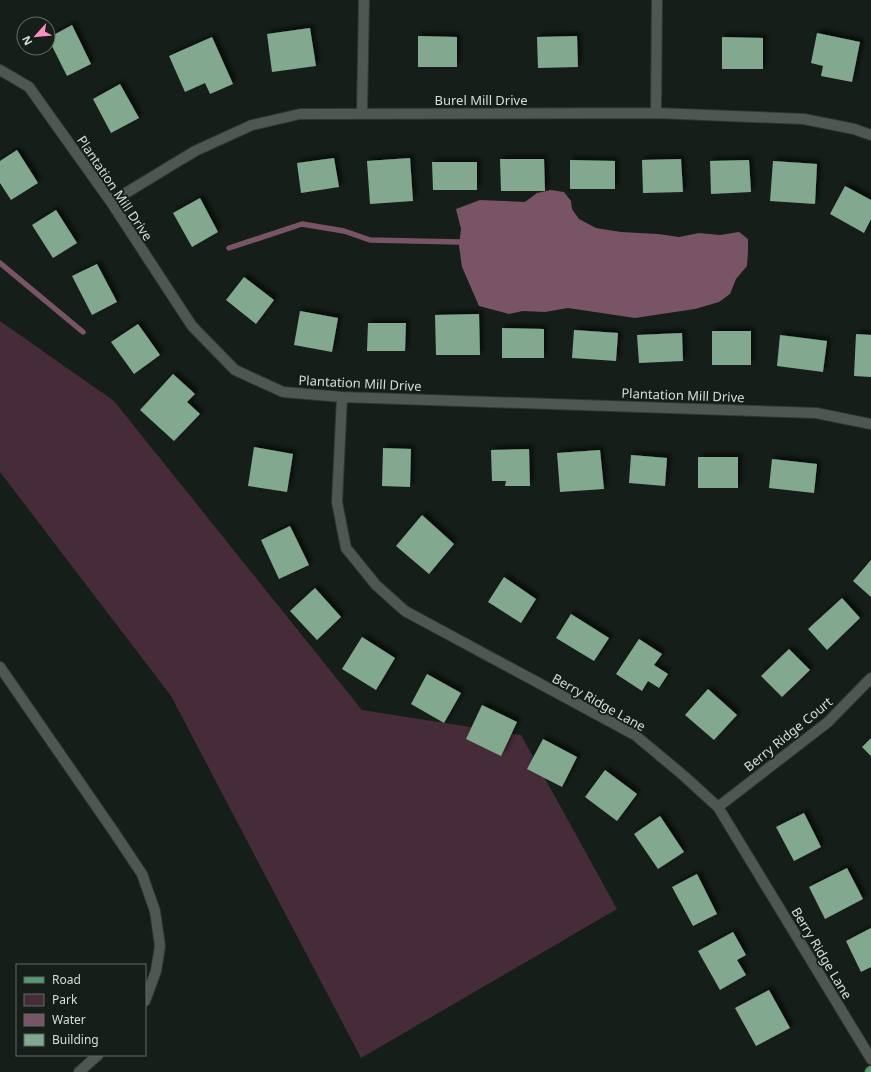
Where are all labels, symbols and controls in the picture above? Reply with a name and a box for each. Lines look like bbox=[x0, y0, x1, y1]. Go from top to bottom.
north arrow bbox=[16, 16, 56, 56]
text: N bbox=[18, 33, 35, 48]
street label: Burel Mill Drive bbox=[434, 91, 528, 109]
street label: Plantation Mill Drive bbox=[73, 132, 157, 244]
street label: Plantation Mill Drive bbox=[298, 371, 422, 395]
street label: Plantation Mill Drive bbox=[621, 384, 745, 406]
street label: Berry Ridge Lane bbox=[549, 669, 649, 735]
street label: Berry Ridge Court bbox=[740, 693, 836, 775]
street label: Berry Ridge Lane bbox=[787, 904, 857, 1002]
legend bbox=[16, 964, 146, 1056]
text: Road bbox=[52, 971, 81, 988]
text: Park bbox=[52, 991, 78, 1008]
text: Water bbox=[52, 1011, 86, 1028]
text: Building bbox=[52, 1031, 99, 1048]

